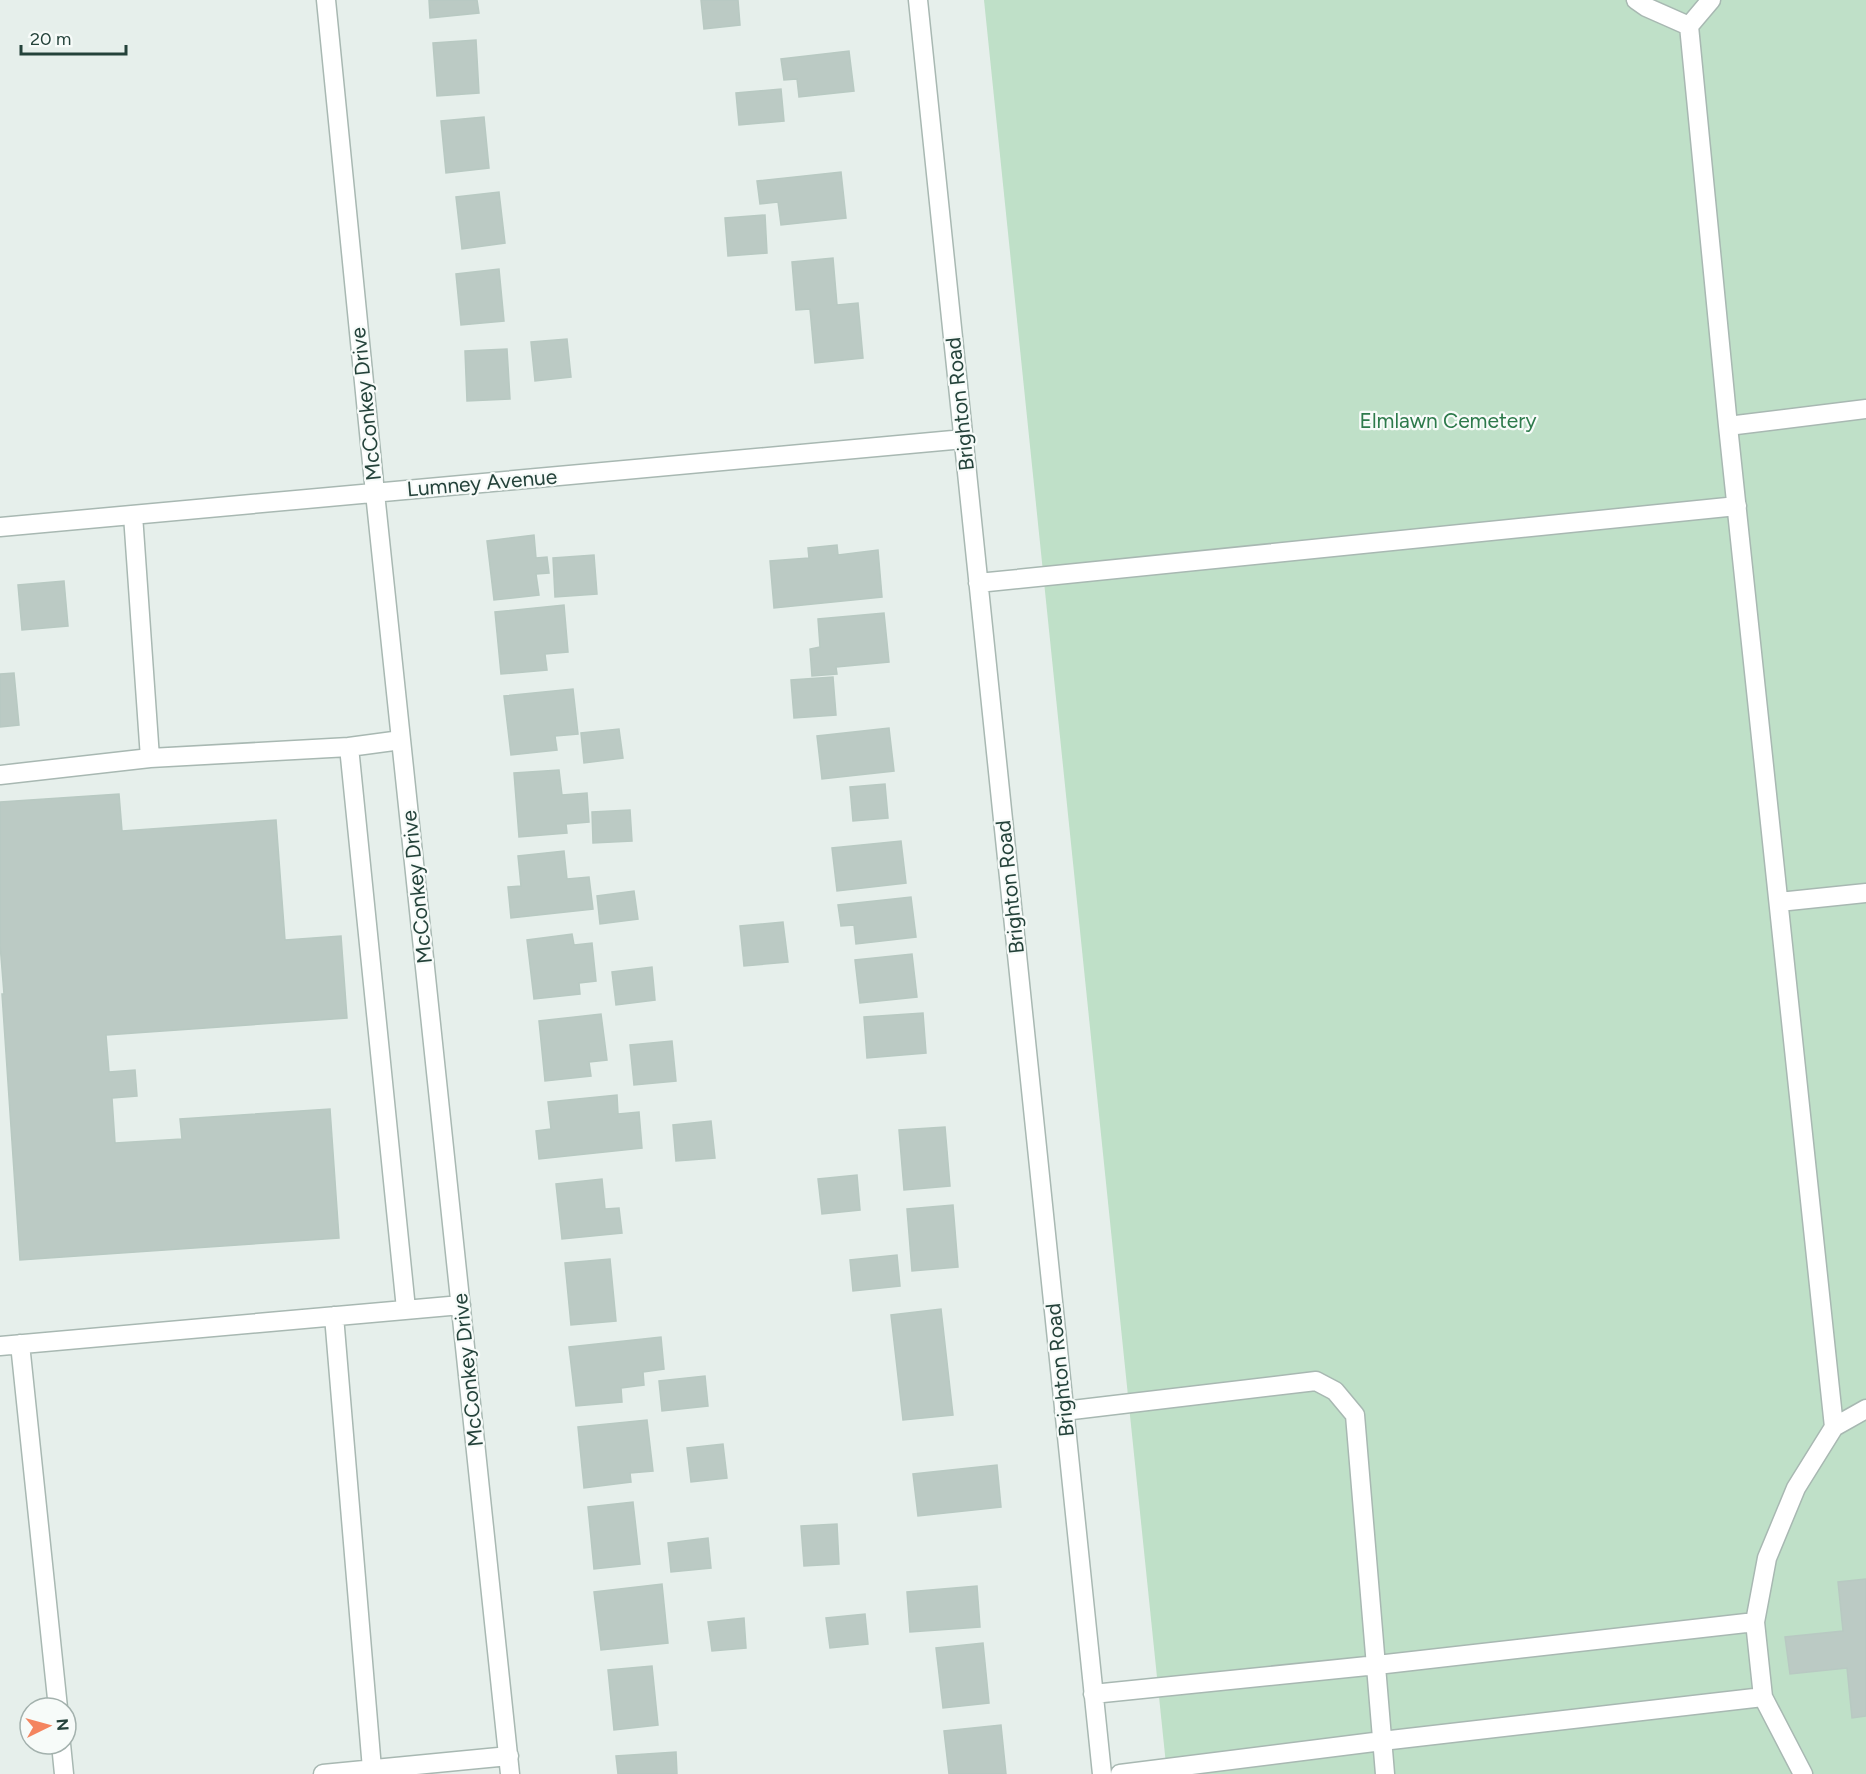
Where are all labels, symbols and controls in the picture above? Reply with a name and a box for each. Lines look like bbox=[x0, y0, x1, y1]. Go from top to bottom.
scale bar bbox=[21, 18, 126, 56]
text: 20 m bbox=[30, 28, 71, 50]
street label: McConkey Drive bbox=[345, 326, 386, 482]
street label: Brighton Road bbox=[940, 336, 979, 472]
park label: Elmlawn Cemetery bbox=[1360, 408, 1536, 433]
street label: Lumney Avenue bbox=[406, 463, 558, 502]
street label: McConkey Drive bbox=[396, 809, 437, 965]
street label: Brighton Road bbox=[990, 819, 1029, 955]
street label: McConkey Drive bbox=[447, 1292, 488, 1448]
street label: Brighton Road bbox=[1040, 1302, 1079, 1438]
north arrow bbox=[18, 1696, 78, 1756]
text: N bbox=[52, 1718, 72, 1732]

